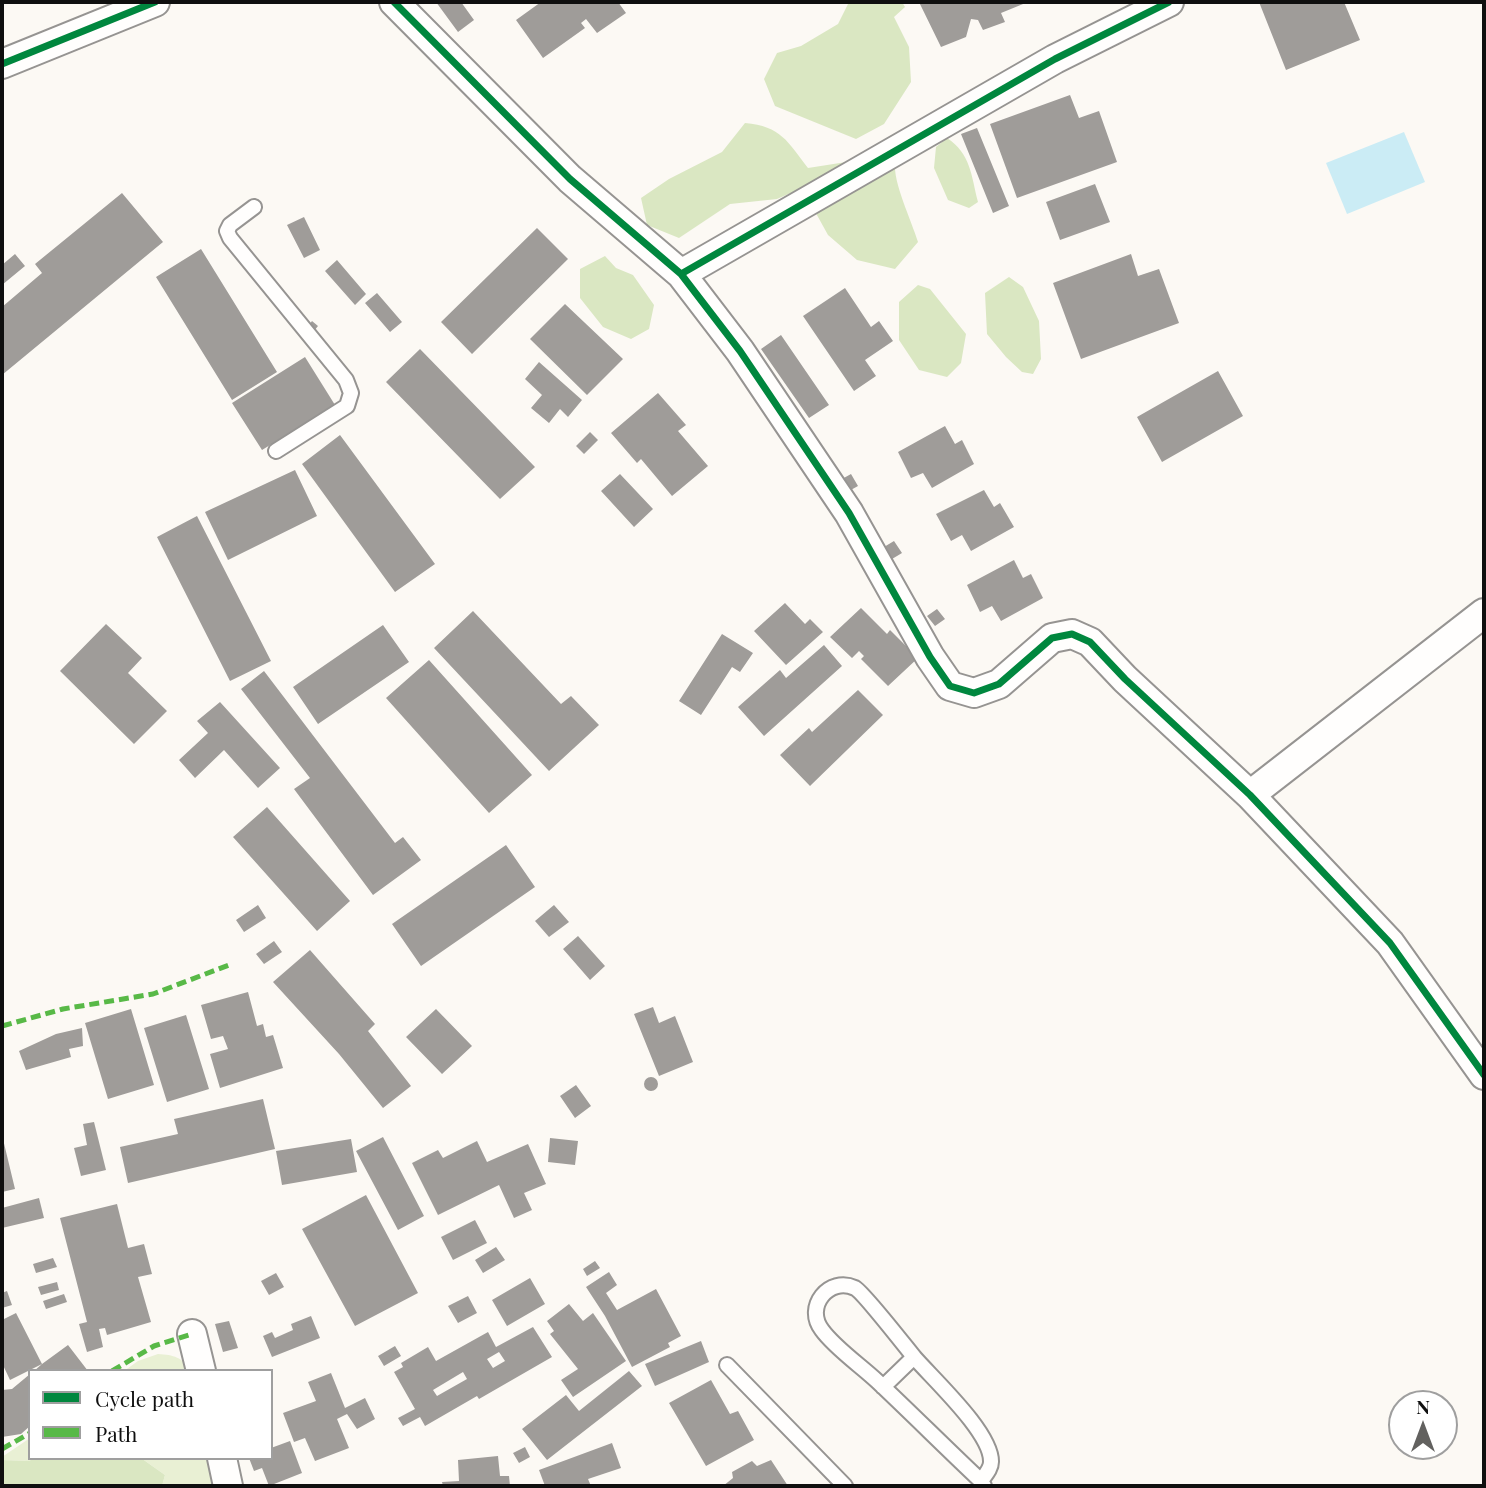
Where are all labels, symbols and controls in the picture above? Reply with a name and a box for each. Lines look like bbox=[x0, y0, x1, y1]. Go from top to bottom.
legend bbox=[28, 1369, 273, 1460]
text: Cycle path bbox=[95, 1384, 194, 1412]
north arrow bbox=[1388, 1390, 1458, 1460]
text: N bbox=[1416, 1393, 1430, 1419]
text: Path bbox=[95, 1419, 137, 1447]

